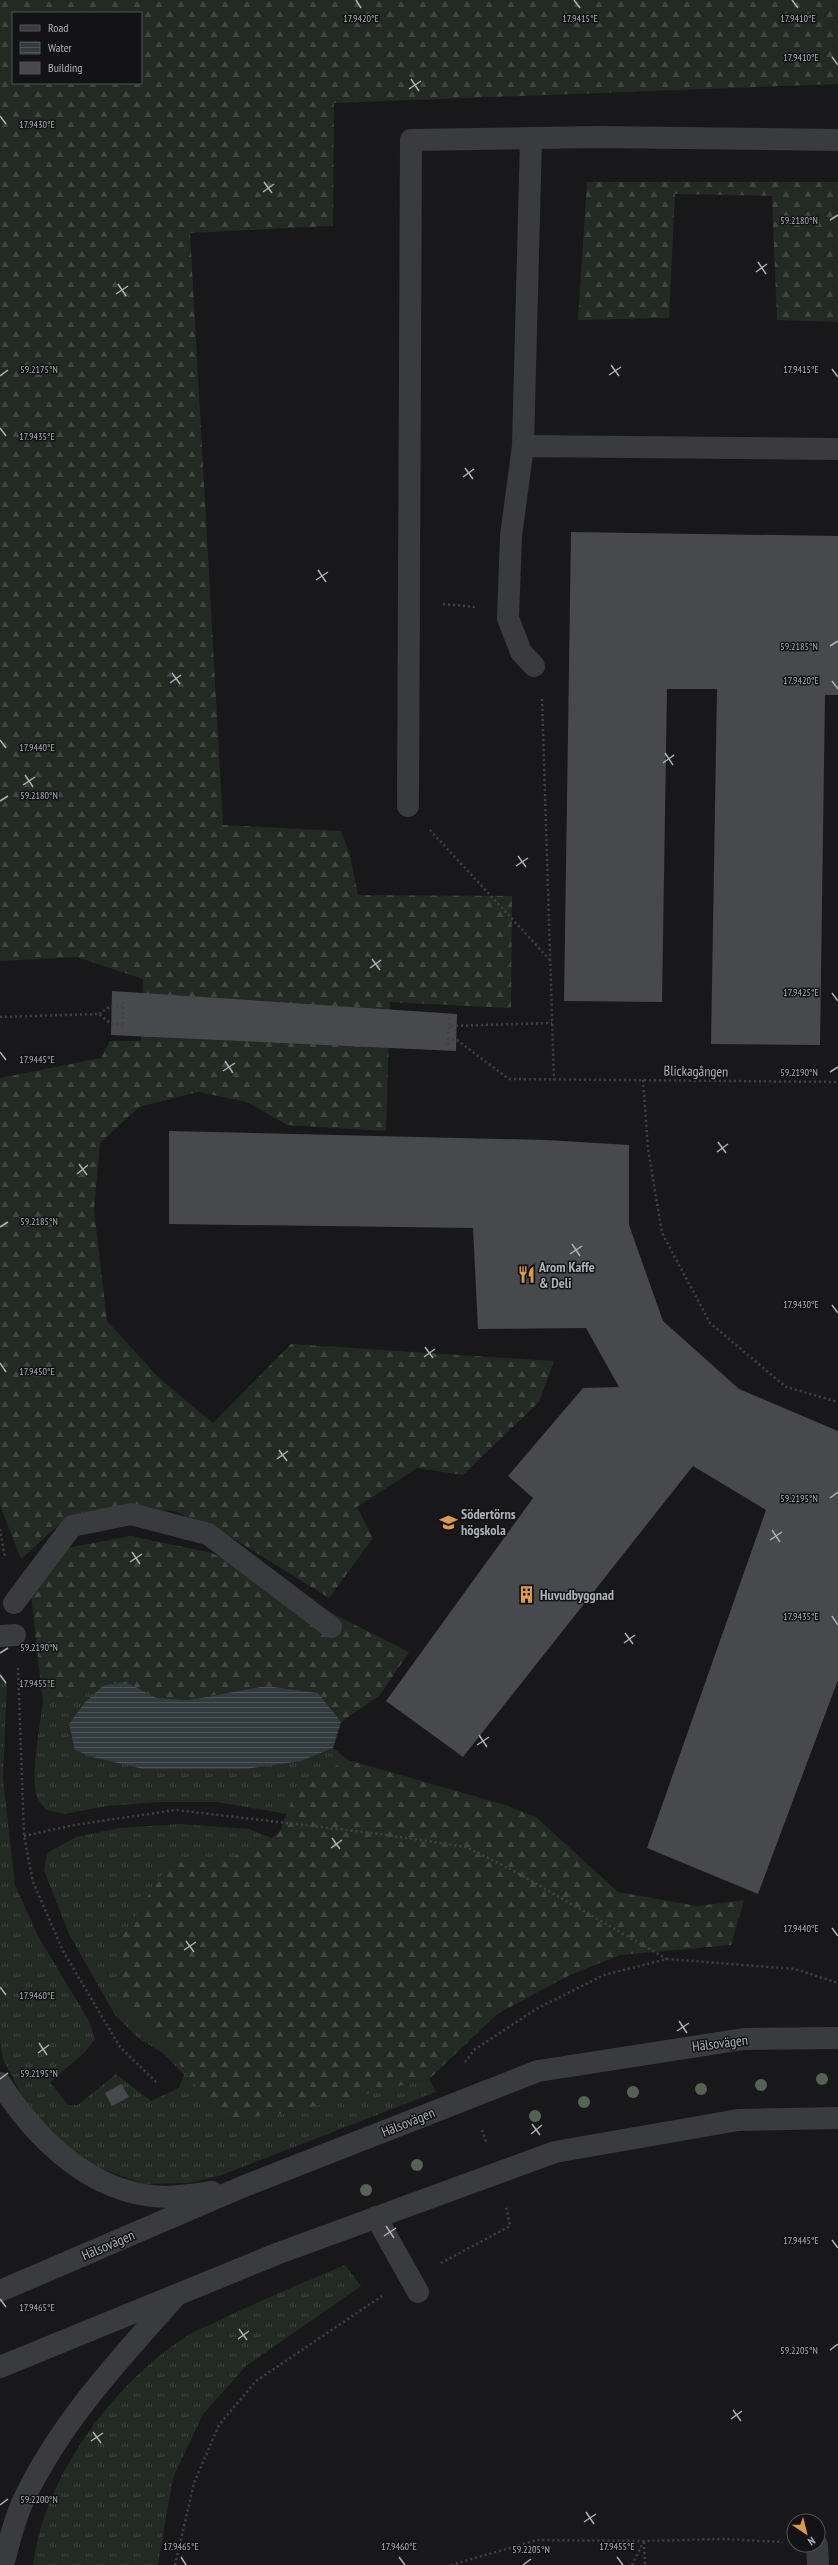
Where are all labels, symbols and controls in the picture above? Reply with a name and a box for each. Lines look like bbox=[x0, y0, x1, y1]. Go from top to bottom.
legend bbox=[12, 12, 142, 84]
text: 17.9420°E bbox=[343, 12, 379, 25]
text: 17.9415°E bbox=[562, 12, 598, 25]
text: 17.9410°E bbox=[780, 12, 816, 25]
text: Road bbox=[48, 20, 68, 35]
text: Water bbox=[48, 40, 73, 55]
text: 17.9410°E bbox=[783, 51, 819, 64]
text: Building bbox=[48, 60, 83, 75]
text: 17.9430°E bbox=[19, 118, 55, 131]
text: 59.2180°N bbox=[780, 214, 818, 227]
text: 59.2175°N bbox=[20, 363, 58, 376]
text: 17.9415°E bbox=[783, 363, 819, 376]
text: 17.9435°E bbox=[19, 430, 55, 443]
text: 59.2185°N bbox=[780, 640, 818, 653]
text: 17.9420°E bbox=[783, 674, 819, 687]
text: 17.9440°E bbox=[19, 741, 55, 754]
text: 59.2180°N bbox=[20, 789, 58, 802]
text: 17.9425°E bbox=[783, 986, 819, 999]
text: 17.9445°E bbox=[19, 1053, 55, 1066]
street label: Blickagången bbox=[664, 1061, 728, 1081]
text: 59.2190°N bbox=[780, 1066, 818, 1079]
text: 59.2185°N bbox=[20, 1215, 58, 1228]
place label: Arom Kaffe & Deli bbox=[538, 1258, 595, 1292]
restaurant icon: Arom Kaffe & Deli bbox=[516, 1265, 536, 1285]
text: 17.9430°E bbox=[783, 1298, 819, 1311]
text: 17.9450°E bbox=[19, 1365, 55, 1378]
text: 59.2195°N bbox=[780, 1492, 818, 1505]
place label: Södertörns högskola bbox=[461, 1505, 516, 1539]
school or university icon: Södertörns högskola bbox=[438, 1512, 458, 1532]
building icon: Huvudbyggnad bbox=[517, 1585, 537, 1605]
place label: Huvudbyggnad bbox=[540, 1586, 614, 1604]
text: 17.9435°E bbox=[783, 1610, 819, 1623]
text: 59.2190°N bbox=[20, 1641, 58, 1654]
text: 17.9455°E bbox=[19, 1677, 55, 1690]
text: 17.9440°E bbox=[783, 1922, 819, 1935]
text: 17.9460°E bbox=[19, 1989, 55, 2002]
street label: Hälsovägen bbox=[691, 2031, 749, 2055]
text: 59.2195°N bbox=[20, 2067, 58, 2080]
street label: Hälsovägen bbox=[379, 2103, 437, 2141]
street label: Hälsovägen bbox=[79, 2226, 137, 2264]
text: 17.9445°E bbox=[783, 2234, 819, 2247]
text: 17.9465°E bbox=[19, 2301, 55, 2314]
text: 59.2205°N bbox=[780, 2344, 818, 2357]
text: 59.2200°N bbox=[20, 2493, 58, 2506]
north arrow bbox=[786, 2513, 826, 2553]
text: N bbox=[805, 2534, 818, 2549]
text: 17.9465°E bbox=[163, 2540, 199, 2553]
text: 17.9460°E bbox=[381, 2540, 417, 2553]
text: 17.9455°E bbox=[599, 2540, 635, 2553]
text: 59.2205°N bbox=[512, 2543, 550, 2556]

